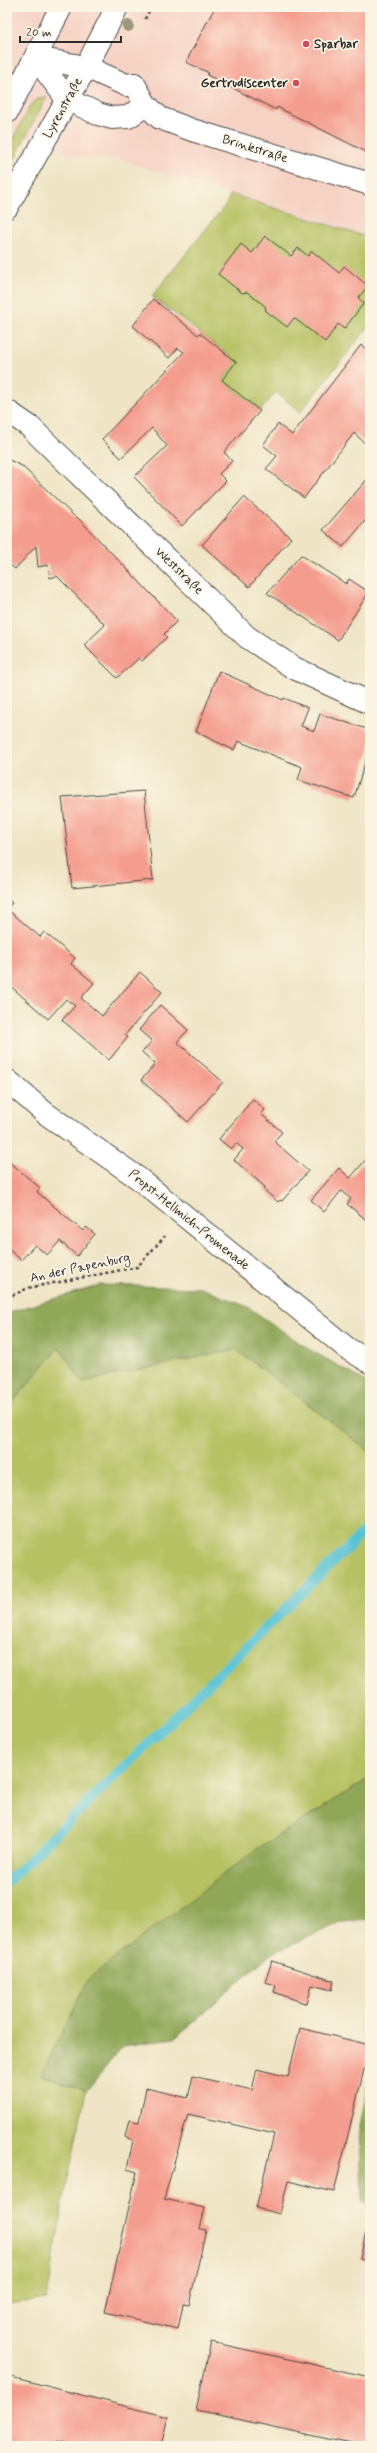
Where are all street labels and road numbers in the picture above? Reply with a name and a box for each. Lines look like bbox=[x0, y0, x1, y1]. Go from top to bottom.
street label: Lyrenstraße bbox=[39, 75, 87, 141]
street label: Brinkstraße bbox=[220, 131, 290, 167]
street label: Weststraße bbox=[151, 544, 207, 598]
street label: Propst-Hellmich-Promenade bbox=[125, 1166, 253, 1274]
street label: An der Papenburg bbox=[28, 1249, 132, 1288]

